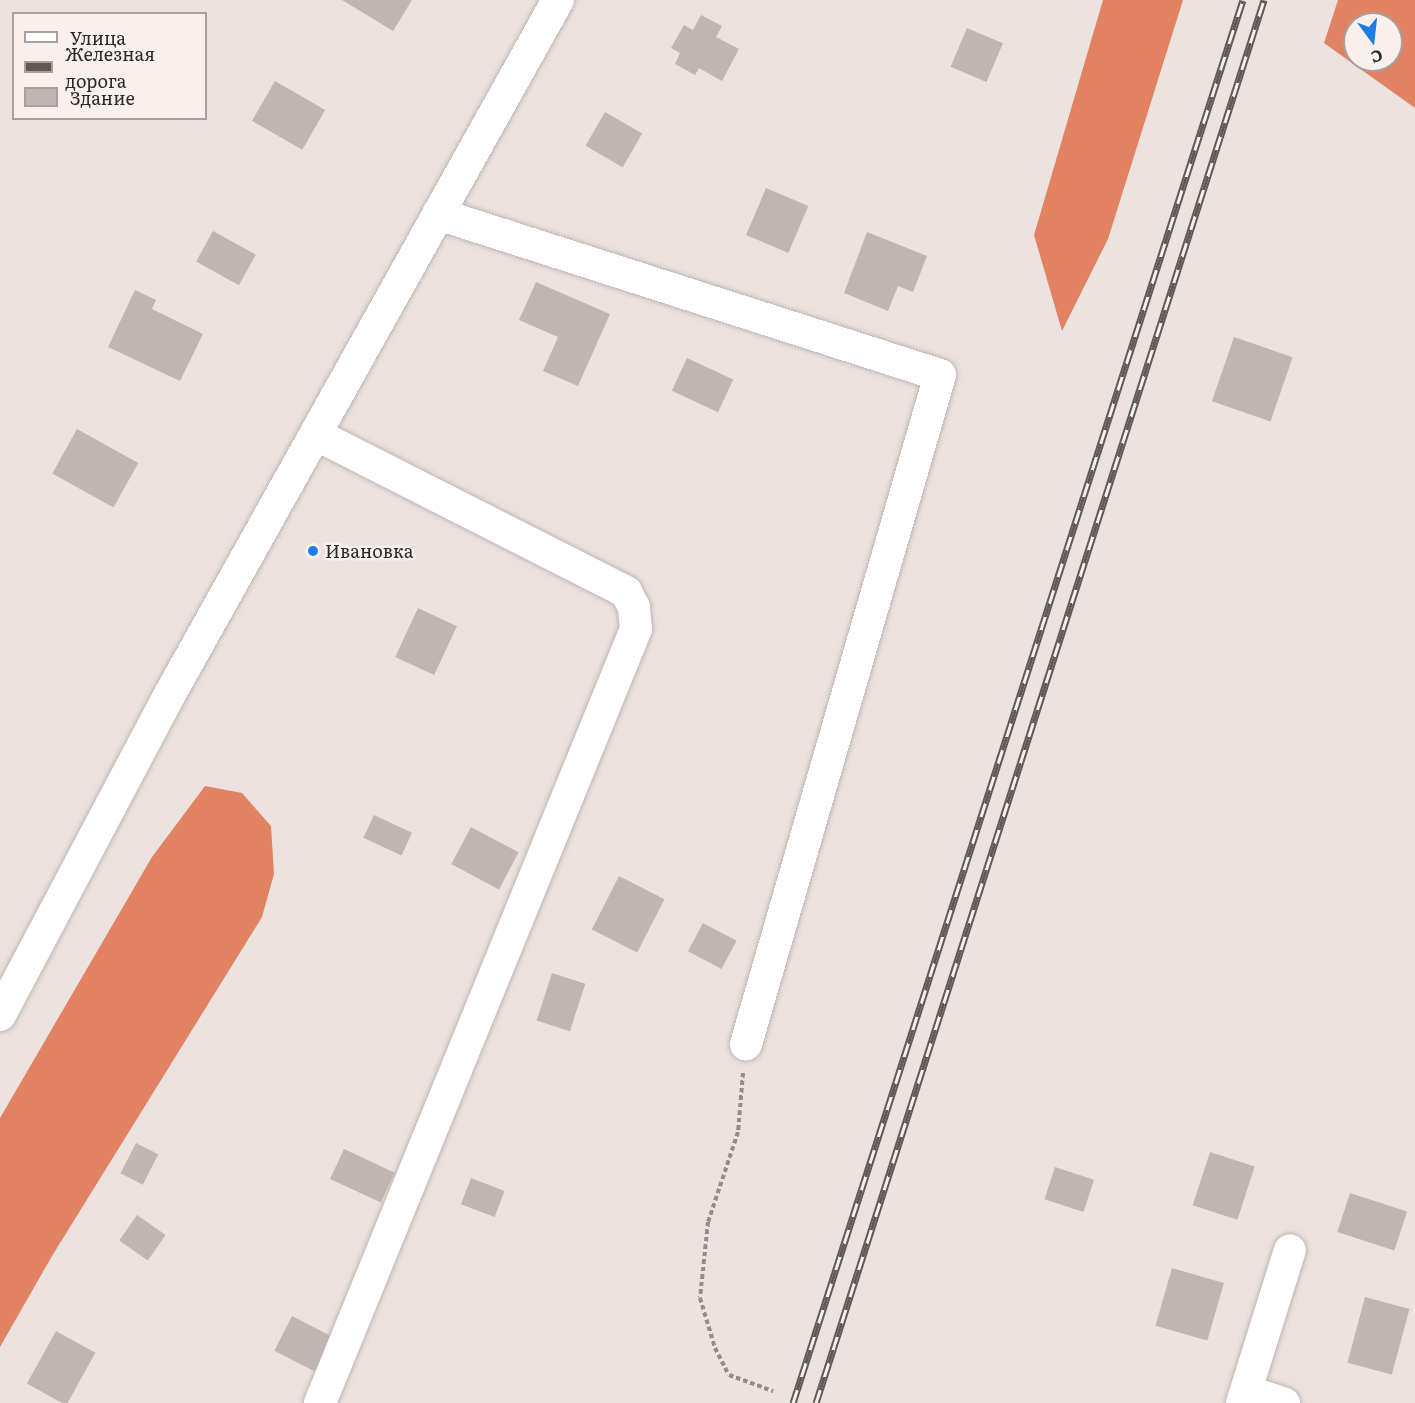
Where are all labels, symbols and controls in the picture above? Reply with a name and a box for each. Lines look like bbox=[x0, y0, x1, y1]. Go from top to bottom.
legend bbox=[12, 12, 207, 120]
north arrow bbox=[1343, 12, 1403, 72]
text: Улица bbox=[70, 24, 126, 51]
text: Железная дорога bbox=[65, 40, 155, 94]
text: С bbox=[1369, 44, 1386, 71]
text: Здание bbox=[70, 84, 135, 111]
place label: Ивановка bbox=[325, 540, 413, 562]
marker: Ивановка bbox=[306, 544, 320, 558]

